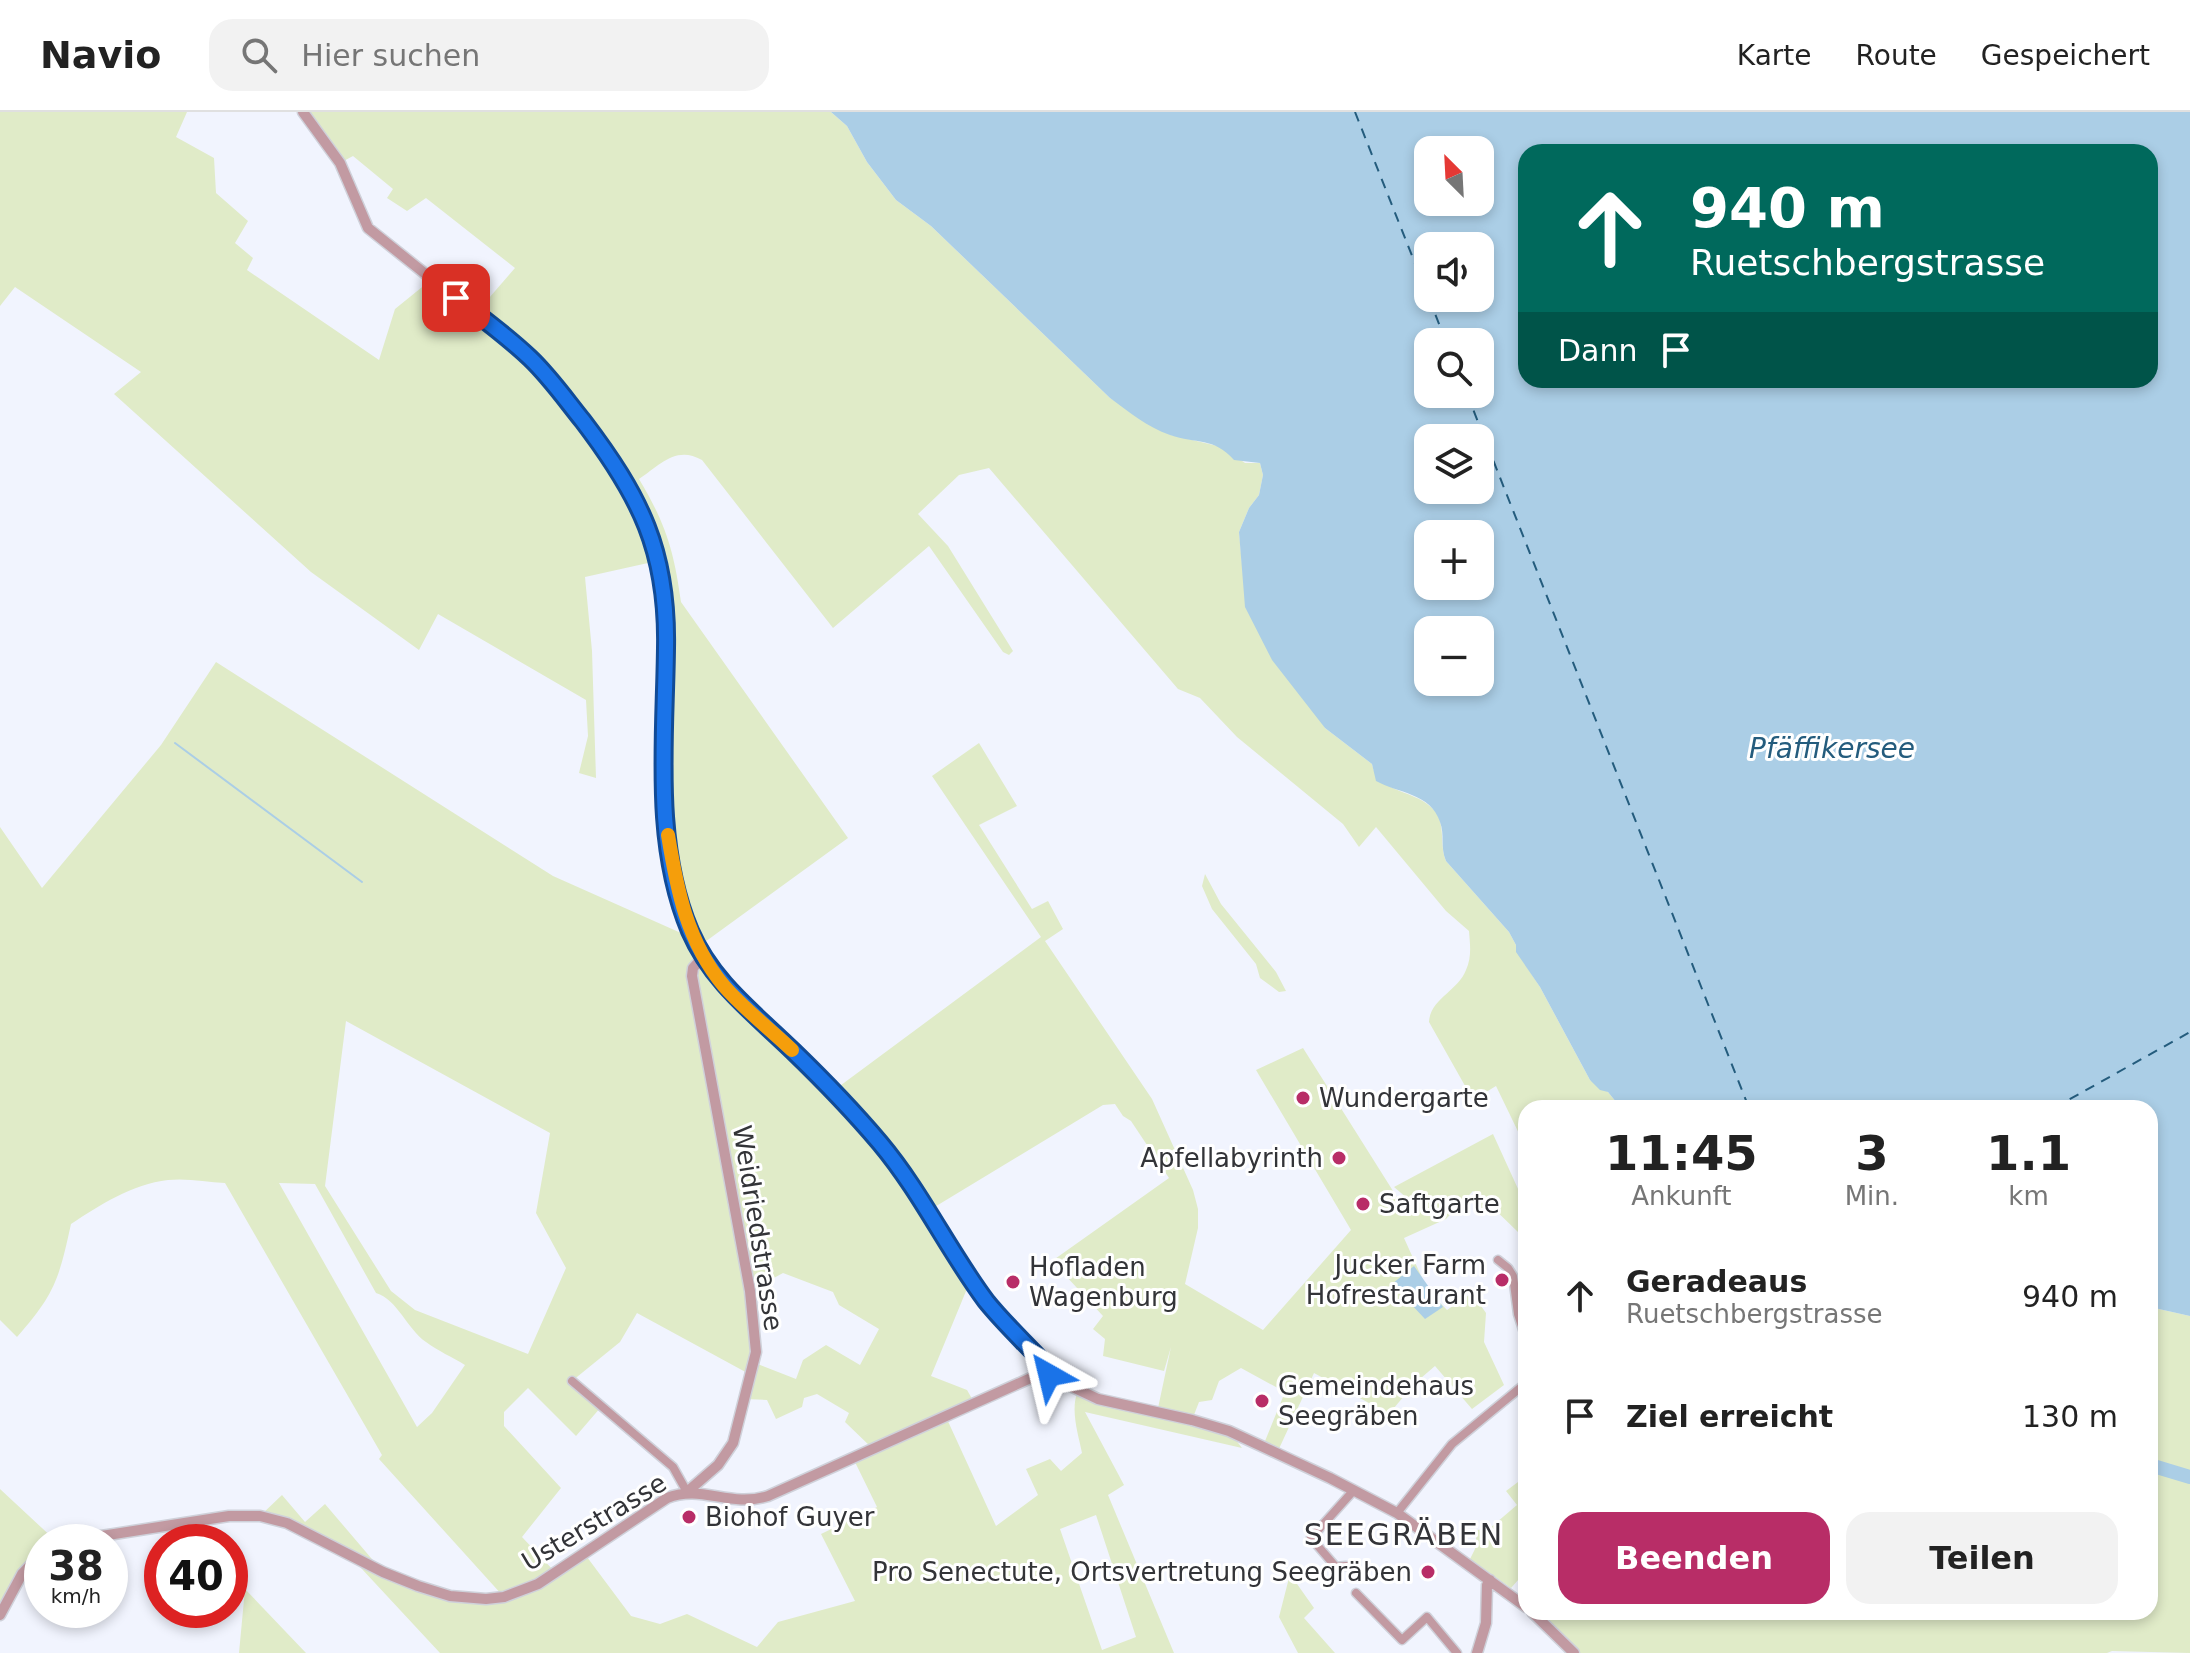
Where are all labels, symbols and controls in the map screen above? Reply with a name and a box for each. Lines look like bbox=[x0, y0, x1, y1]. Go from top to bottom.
search box bbox=[209, 19, 769, 91]
text: Navio bbox=[40, 33, 161, 77]
icon: search bbox=[237, 33, 281, 77]
text: Hier suchen bbox=[301, 38, 480, 73]
text: Karte bbox=[1737, 39, 1812, 72]
text: Route bbox=[1856, 39, 1937, 72]
text: Gespeichert bbox=[1981, 39, 2150, 72]
north arrow bbox=[1414, 136, 1494, 216]
map controls bbox=[1414, 136, 1494, 696]
text: 940 m bbox=[1690, 175, 1885, 240]
icon: ahead bbox=[1558, 176, 1662, 280]
button: sound bbox=[1414, 232, 1494, 312]
text: Ruetschbergstrasse bbox=[1690, 242, 2045, 283]
pin bbox=[422, 264, 490, 332]
icon: arrive bbox=[434, 276, 478, 320]
button: search bbox=[1414, 328, 1494, 408]
icon: arrive bbox=[1654, 328, 1698, 372]
text: Dann bbox=[1558, 333, 1638, 368]
button: layers bbox=[1414, 424, 1494, 504]
button: + bbox=[1414, 520, 1494, 600]
button: − bbox=[1414, 616, 1494, 696]
water label: Pfäffikersee bbox=[1749, 732, 1915, 765]
place label: Wundergarte bbox=[1319, 1083, 1489, 1113]
marker: Wundergarte bbox=[1294, 1089, 1312, 1107]
street label: Weidriedstrasse bbox=[727, 1123, 789, 1333]
text: 11:45 bbox=[1605, 1125, 1758, 1181]
text: 3 bbox=[1855, 1125, 1889, 1181]
text: 1.1 bbox=[1986, 1125, 2071, 1181]
place label: Apfellabyrinth bbox=[1140, 1143, 1323, 1173]
marker: Apfellabyrinth bbox=[1330, 1149, 1348, 1167]
text: Ankunft bbox=[1631, 1181, 1732, 1211]
text: Min. bbox=[1845, 1181, 1899, 1211]
text: km bbox=[2008, 1181, 2049, 1211]
place label: Saftgarte bbox=[1379, 1189, 1500, 1219]
marker: Saftgarte bbox=[1354, 1195, 1372, 1213]
place label: Jucker Farm Hofrestaurant bbox=[1306, 1250, 1486, 1310]
place label: Hofladen Wagenburg bbox=[1029, 1252, 1178, 1312]
text: Geradeaus bbox=[1626, 1264, 1807, 1299]
marker: Jucker Farm Hofrestaurant bbox=[1493, 1271, 1511, 1289]
marker: Hofladen Wagenburg bbox=[1004, 1273, 1022, 1291]
icon: ahead bbox=[1558, 1274, 1602, 1318]
text: 940 m bbox=[2022, 1279, 2118, 1314]
text: Ruetschbergstrasse bbox=[1626, 1299, 1883, 1329]
position arrow bbox=[1007, 1333, 1091, 1417]
place label: Gemeindehaus Seegräben bbox=[1278, 1371, 1474, 1431]
marker: Gemeindehaus Seegräben bbox=[1253, 1392, 1271, 1410]
icon: arrive bbox=[1558, 1394, 1602, 1438]
text: Ziel erreicht bbox=[1626, 1399, 1833, 1434]
text: 130 m bbox=[2022, 1399, 2118, 1434]
street label: Usterstrasse bbox=[516, 1467, 672, 1577]
place label: Biohof Guyer bbox=[705, 1502, 875, 1532]
marker: Biohof Guyer bbox=[680, 1508, 698, 1526]
button: Beenden bbox=[1558, 1512, 1830, 1604]
button: Teilen bbox=[1846, 1512, 2118, 1604]
district label: SEEGRÄBEN bbox=[1304, 1517, 1504, 1552]
speed limit sign: 40 bbox=[144, 1524, 248, 1628]
text: 38 bbox=[48, 1543, 104, 1589]
place label: Pro Senectute, Ortsvertretung Seegräben bbox=[872, 1557, 1412, 1587]
marker: Pro Senectute, Ortsvertretung Seegräben bbox=[1419, 1563, 1437, 1581]
text: km/h bbox=[51, 1584, 101, 1608]

